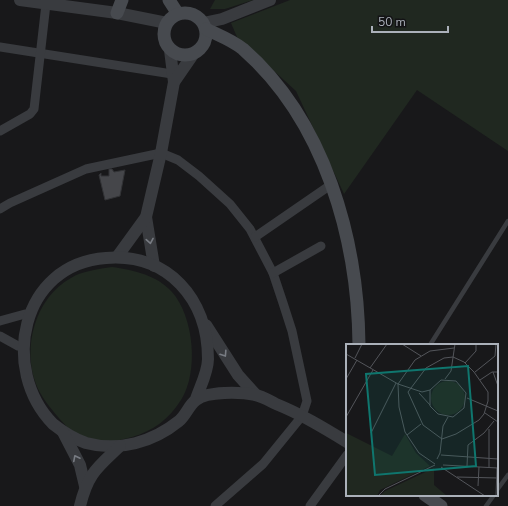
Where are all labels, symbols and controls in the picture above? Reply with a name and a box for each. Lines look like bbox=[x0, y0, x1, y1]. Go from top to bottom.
scale bar bbox=[372, 8, 448, 34]
text: 50 m bbox=[378, 14, 406, 30]
one-way arrow bbox=[145, 238, 154, 245]
inset map bbox=[346, 344, 498, 496]
one-way arrow bbox=[219, 350, 227, 357]
one-way arrow bbox=[73, 455, 81, 462]

